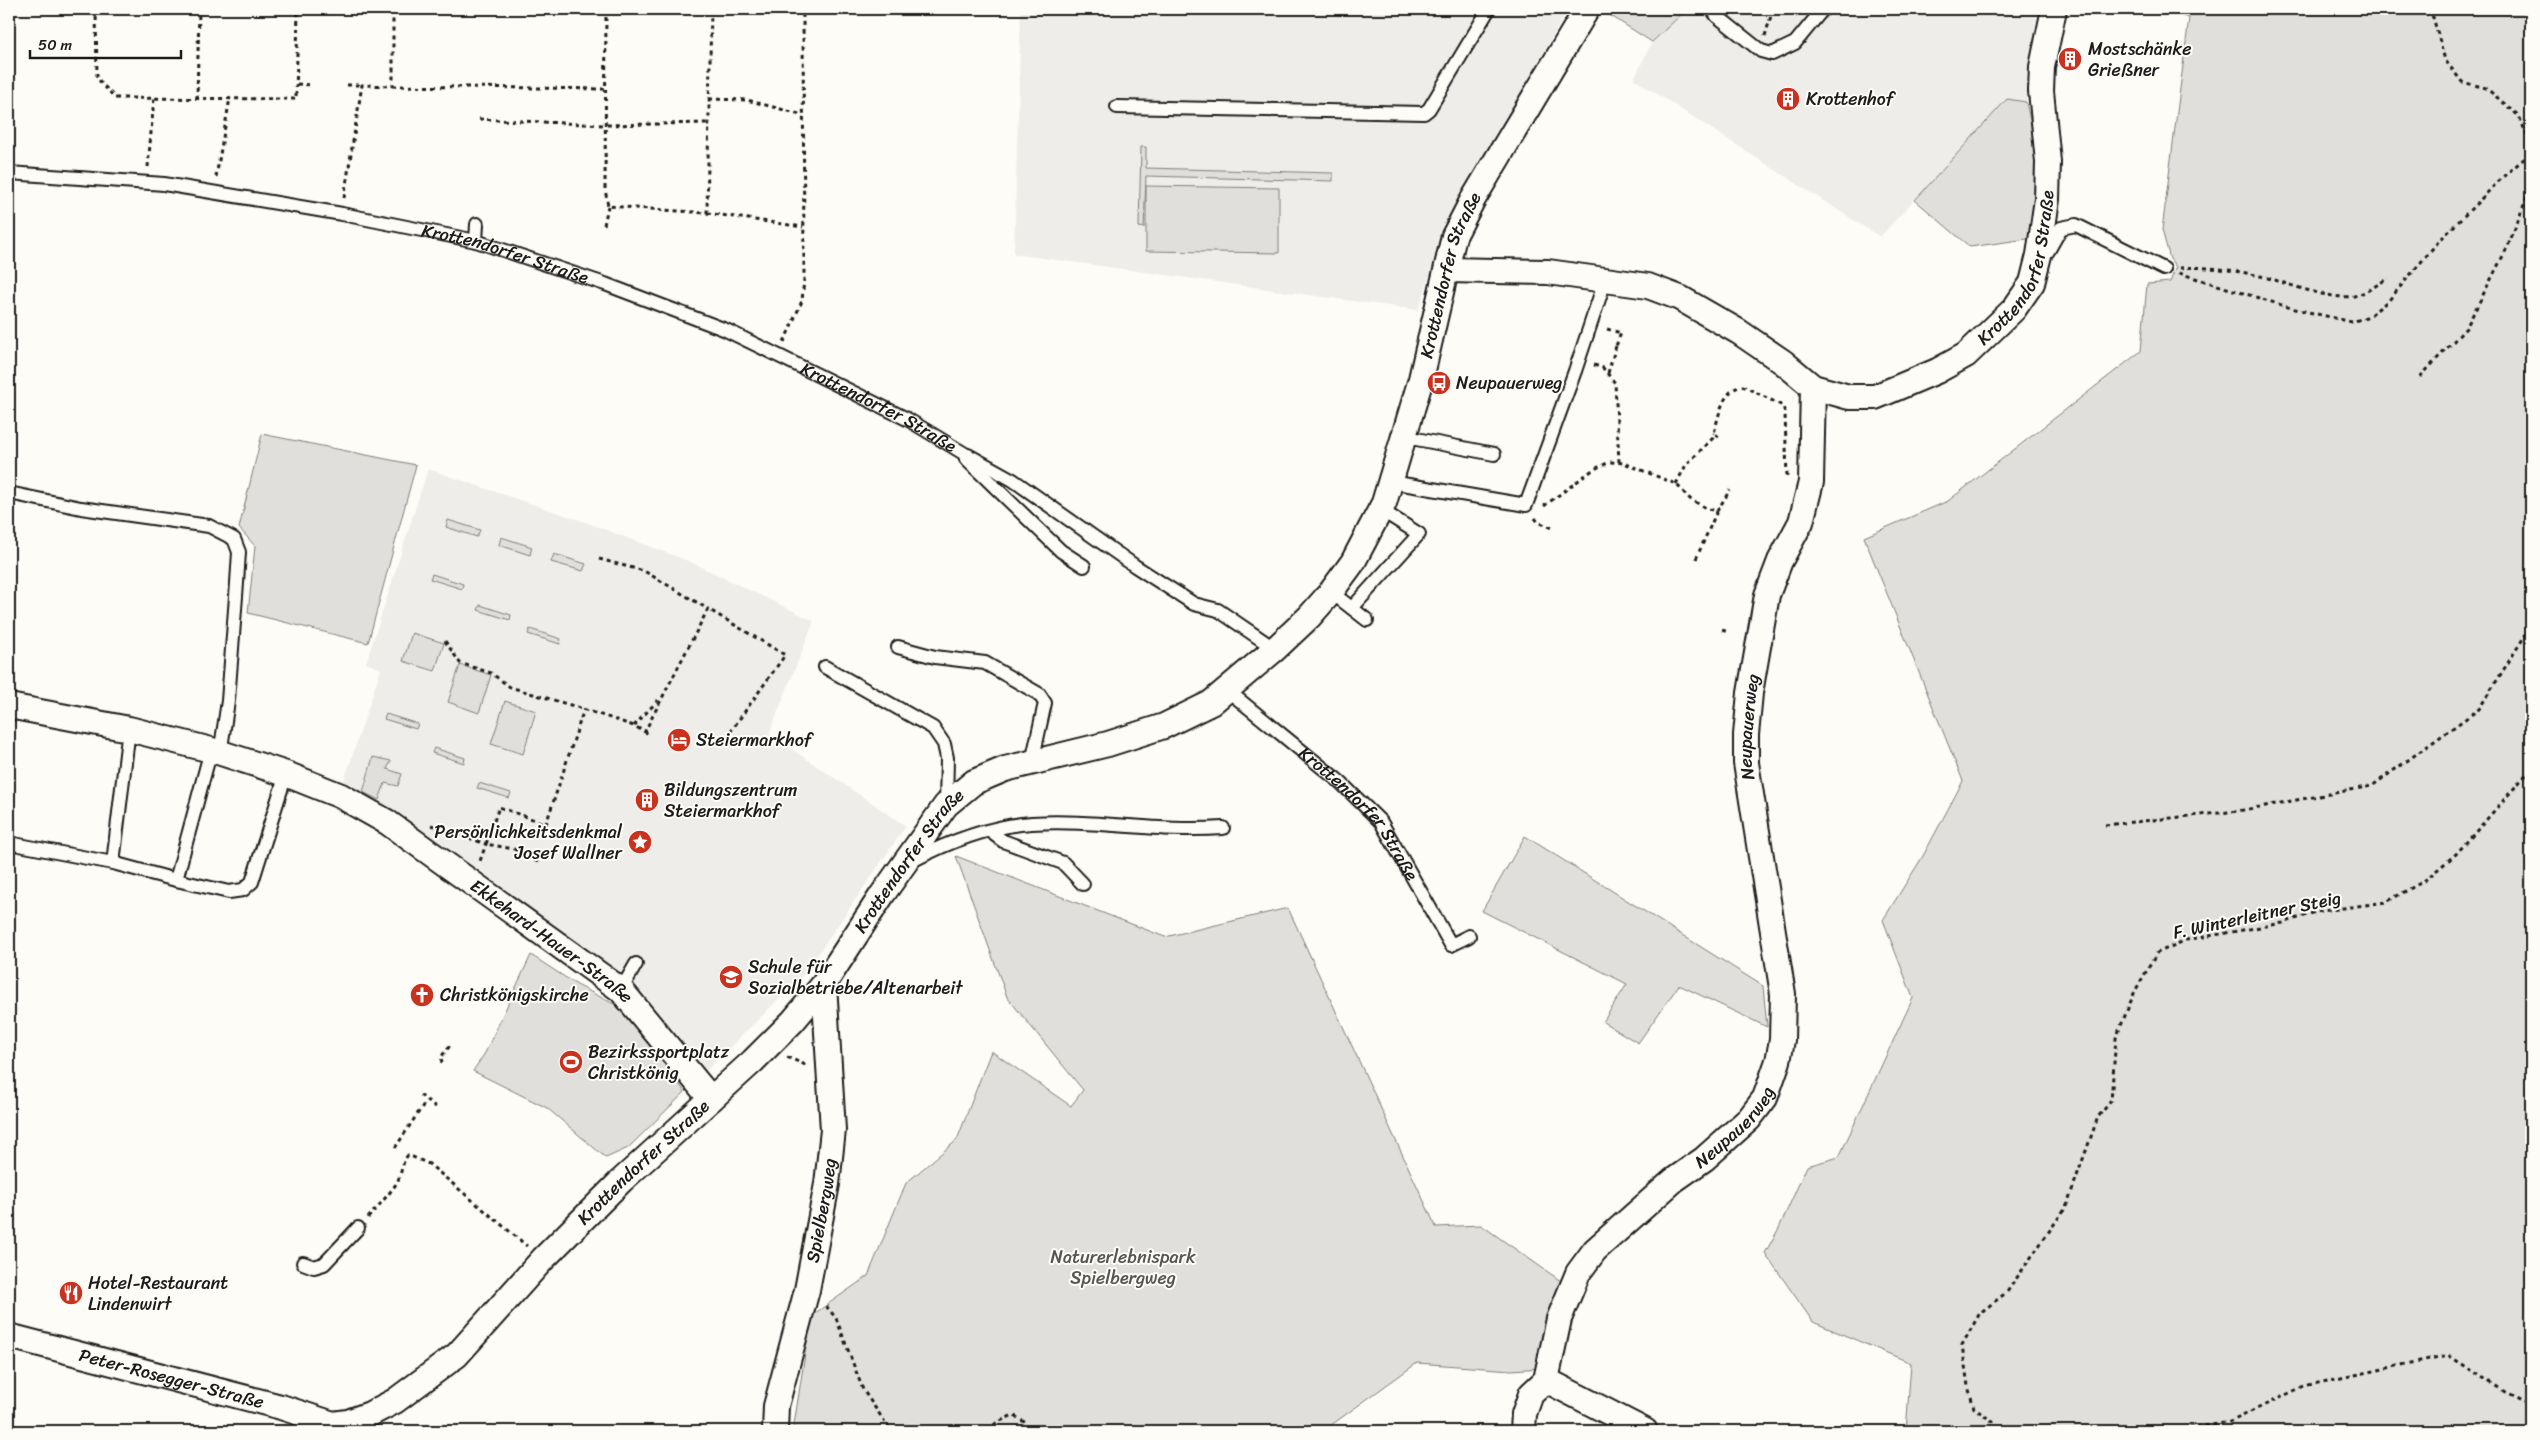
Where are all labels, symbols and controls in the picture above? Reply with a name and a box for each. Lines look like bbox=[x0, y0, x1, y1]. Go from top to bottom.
scale bar bbox=[30, 28, 181, 60]
text: 50 m bbox=[38, 32, 73, 58]
place label: Mostschänke Grießner bbox=[2088, 33, 2191, 86]
building icon: Mostschänke Grießner bbox=[2057, 46, 2083, 72]
place label: Krottenhof bbox=[1806, 83, 1897, 115]
building icon: Krottenhof bbox=[1775, 86, 1801, 112]
street label: Krottendorfer Straße bbox=[1410, 185, 1490, 361]
street label: Krottendorfer Straße bbox=[1969, 190, 2063, 353]
street label: Krottendorfer Straße bbox=[419, 214, 593, 294]
street label: Krottendorfer Straße bbox=[795, 353, 963, 462]
place label: Neupauerweg bbox=[1456, 367, 1562, 399]
bus stop icon: Neupauerweg bbox=[1426, 370, 1452, 396]
street label: Neupauerweg bbox=[1730, 671, 1769, 782]
place label: Steiermarkhof bbox=[696, 724, 815, 756]
hotel icon: Steiermarkhof bbox=[666, 727, 692, 753]
street label: Krottendorfer Straße bbox=[1291, 738, 1427, 887]
place label: Bildungszentrum Steiermarkhof bbox=[664, 774, 798, 827]
street label: Krottendorfer Straße bbox=[845, 780, 972, 940]
building icon: Bildungszentrum Steiermarkhof bbox=[634, 787, 660, 813]
place label: Persönlichkeitsdenkmal Josef Wallner bbox=[434, 816, 624, 869]
place icon: Persönlichkeitsdenkmal Josef Wallner bbox=[627, 829, 653, 855]
street label: Ekkehard-Hauer-Straße bbox=[463, 870, 642, 1010]
street label: F. Winterleitner Steig bbox=[2170, 882, 2344, 948]
place label: Schule für Sozialbetriebe/Altenarbeit bbox=[748, 951, 963, 1004]
school or university icon: Schule für Sozialbetriebe/Altenarbeit bbox=[718, 964, 744, 990]
place label: Christkönigskirche bbox=[440, 979, 589, 1011]
church icon: Christkönigskirche bbox=[409, 982, 435, 1008]
place label: Bezirkssportplatz Christkönig bbox=[588, 1036, 730, 1089]
sports icon: Bezirkssportplatz Christkönig bbox=[558, 1049, 584, 1075]
street label: Neupauerweg bbox=[1688, 1082, 1784, 1177]
street label: Krottendorfer Straße bbox=[569, 1091, 718, 1233]
street label: Spielbergweg bbox=[796, 1156, 846, 1265]
park label: Naturerlebnispark Spielbergweg bbox=[1051, 1241, 1196, 1294]
place label: Hotel-Restaurant Lindenwirt bbox=[88, 1267, 228, 1320]
restaurant icon: Hotel-Restaurant Lindenwirt bbox=[58, 1280, 84, 1306]
street label: Peter-Rosegger-Straße bbox=[76, 1339, 268, 1418]

